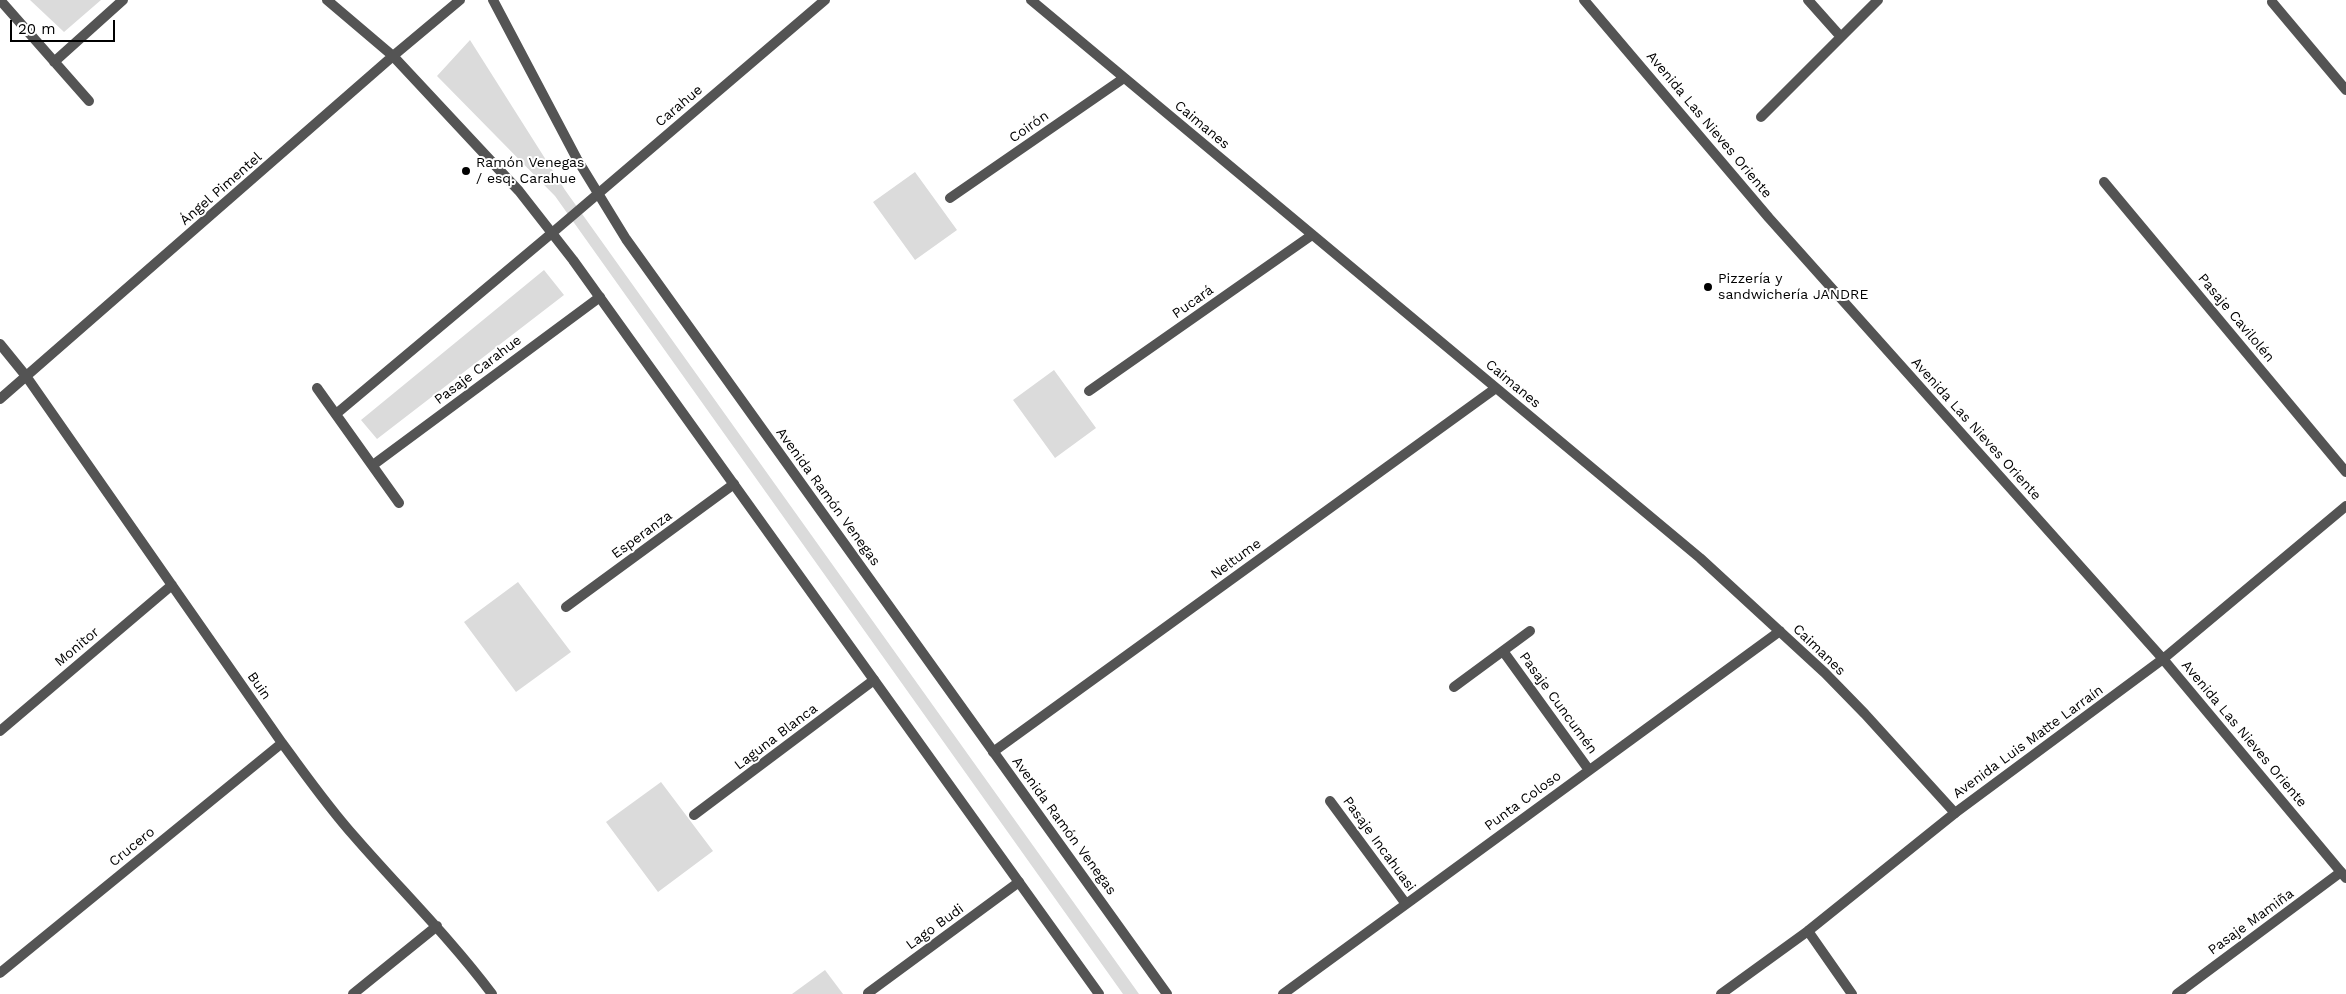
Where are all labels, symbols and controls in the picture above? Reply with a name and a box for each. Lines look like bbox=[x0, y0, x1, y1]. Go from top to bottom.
scale bar bbox=[12, 10, 118, 42]
text: 20 m bbox=[18, 20, 56, 38]
street label: Avenida Las Nieves Oriente bbox=[1643, 48, 1775, 202]
street label: Carahue bbox=[652, 81, 706, 131]
street label: Caimanes bbox=[1171, 97, 1233, 153]
street label: Coirón bbox=[1006, 107, 1052, 147]
street label: Ángel Pimentel bbox=[177, 149, 265, 229]
place label: Ramón Venegas / esq. Carahue bbox=[476, 155, 584, 188]
marker: Ramón Venegas / esq. Carahue bbox=[460, 165, 472, 177]
street label: Pasaje Cavilolén bbox=[2194, 270, 2278, 366]
place label: Pizzería y sandwichería JANDRE bbox=[1718, 271, 1868, 304]
marker: Pizzería y sandwichería JANDRE bbox=[1702, 281, 1714, 293]
street label: Pucará bbox=[1169, 282, 1217, 322]
street label: Pasaje Carahue bbox=[431, 332, 525, 408]
street label: Avenida Las Nieves Oriente bbox=[1907, 354, 2045, 504]
street label: Caimanes bbox=[1482, 356, 1544, 412]
street label: Avenida Ramón Venegas bbox=[772, 425, 884, 569]
street label: Esperanza bbox=[608, 507, 676, 563]
street label: Neltume bbox=[1208, 535, 1264, 583]
street label: Caimanes bbox=[1789, 621, 1849, 679]
street label: Monitor bbox=[51, 624, 103, 670]
street label: Pasaje Cuncumén bbox=[1515, 649, 1601, 757]
street label: Avenida Las Nieves Oriente bbox=[2178, 657, 2310, 811]
street label: Buin bbox=[243, 669, 275, 703]
street label: Avenida Luis Matte Larraín bbox=[1950, 682, 2106, 802]
street label: Laguna Blanca bbox=[731, 700, 821, 774]
street label: Avenida Ramón Venegas bbox=[1008, 754, 1120, 898]
street label: Punta Coloso bbox=[1481, 768, 1565, 834]
street label: Pasaje Incahuasi bbox=[1339, 793, 1419, 895]
street label: Crucero bbox=[106, 824, 158, 870]
street label: Pasaje Mamiña bbox=[2205, 885, 2297, 959]
street label: Lago Budi bbox=[903, 900, 967, 954]

